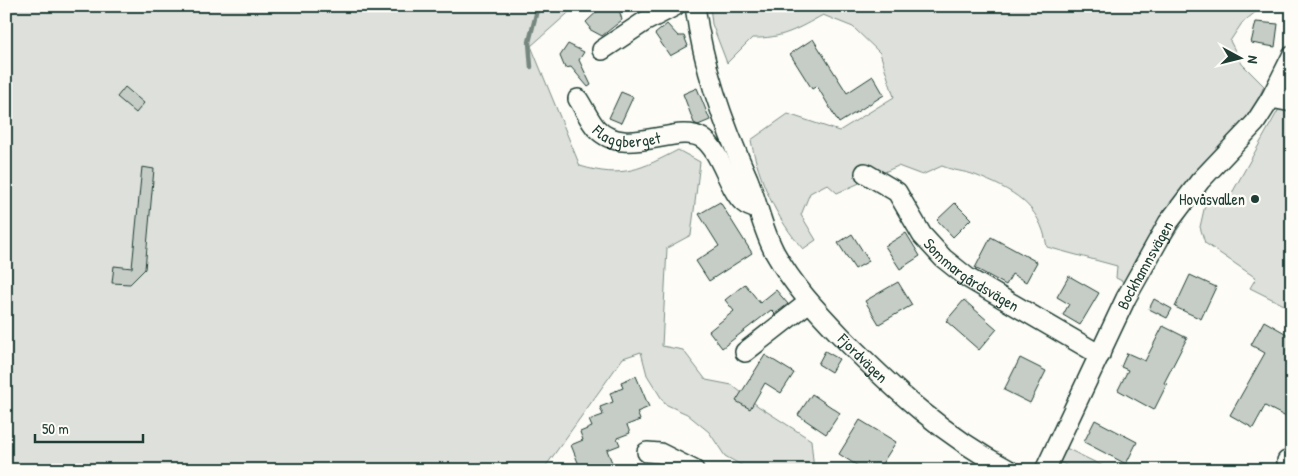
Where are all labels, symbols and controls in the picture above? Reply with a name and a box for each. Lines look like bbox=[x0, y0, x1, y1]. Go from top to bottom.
north arrow bbox=[1216, 32, 1266, 82]
text: N bbox=[1243, 55, 1263, 65]
street label: Flaggberget bbox=[587, 119, 663, 152]
place label: Hovåsvallen bbox=[1179, 188, 1245, 210]
marker: Hovåsvallen bbox=[1249, 193, 1261, 205]
street label: Bockhamnsvägen bbox=[1111, 217, 1178, 313]
street label: Sommargårdsvägen bbox=[919, 233, 1023, 317]
street label: Fjordvägen bbox=[833, 328, 893, 388]
scale bar bbox=[35, 411, 142, 443]
text: 50 m bbox=[42, 418, 69, 439]

